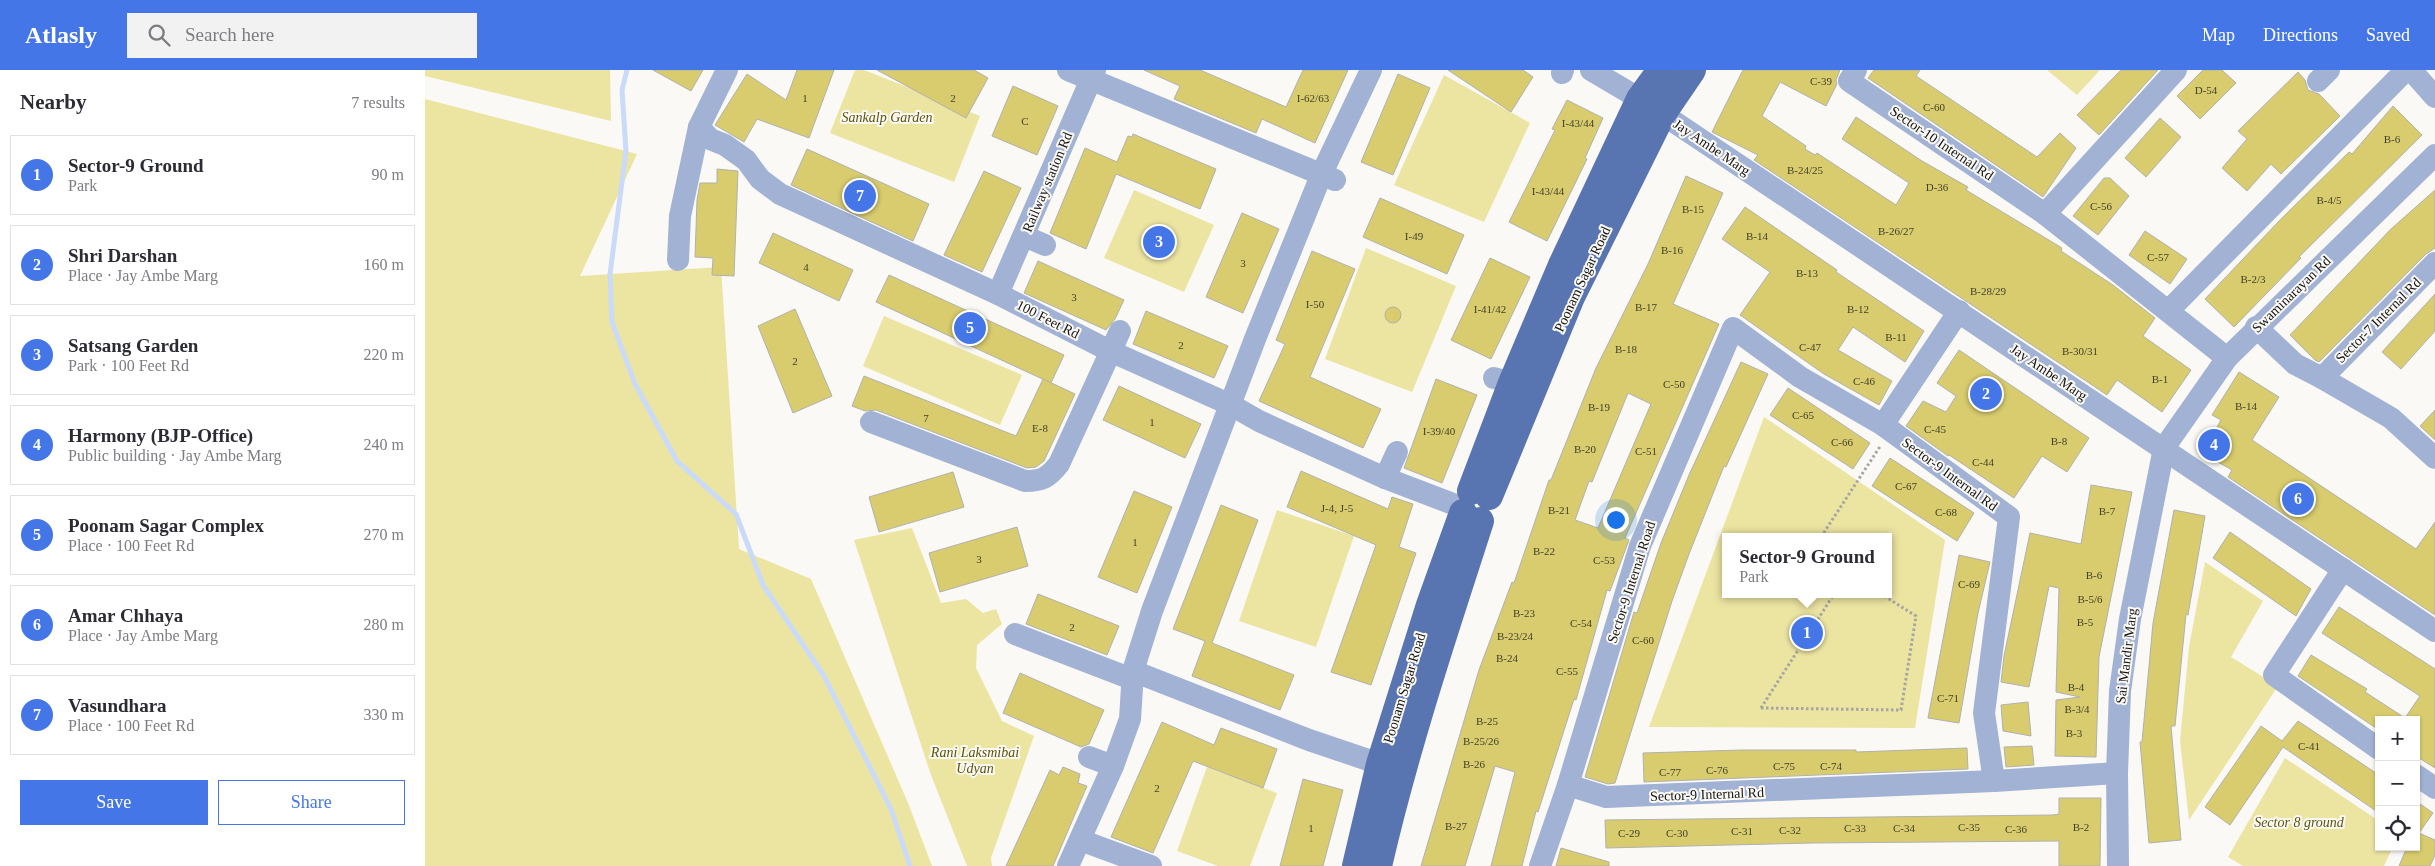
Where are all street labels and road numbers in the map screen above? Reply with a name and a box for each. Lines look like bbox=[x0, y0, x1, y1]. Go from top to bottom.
street label: Sector-10 Internal Rd bbox=[1887, 103, 1996, 183]
street label: Jay Ambe Marg bbox=[1671, 116, 1753, 179]
street label: Railway station Rd bbox=[1020, 130, 1075, 235]
street label: Poonam Sagar Road bbox=[1551, 224, 1613, 334]
street label: Swaminarayan Rd bbox=[2249, 253, 2334, 336]
street label: Sector-7 Internal Rd bbox=[2333, 275, 2424, 366]
street label: 100 Feet Rd bbox=[1014, 297, 1082, 342]
street label: Jay Ambe Marg bbox=[2008, 341, 2090, 404]
street label: Sector-9 Internal Rd bbox=[1899, 435, 2000, 514]
street label: Sector-9 Internal Road bbox=[1605, 519, 1658, 645]
street label: Sai Mandir Marg bbox=[2113, 607, 2140, 705]
street label: Poonam Sagar Road bbox=[1381, 631, 1428, 745]
street label: Sector-9 Internal Rd bbox=[1650, 785, 1764, 804]

